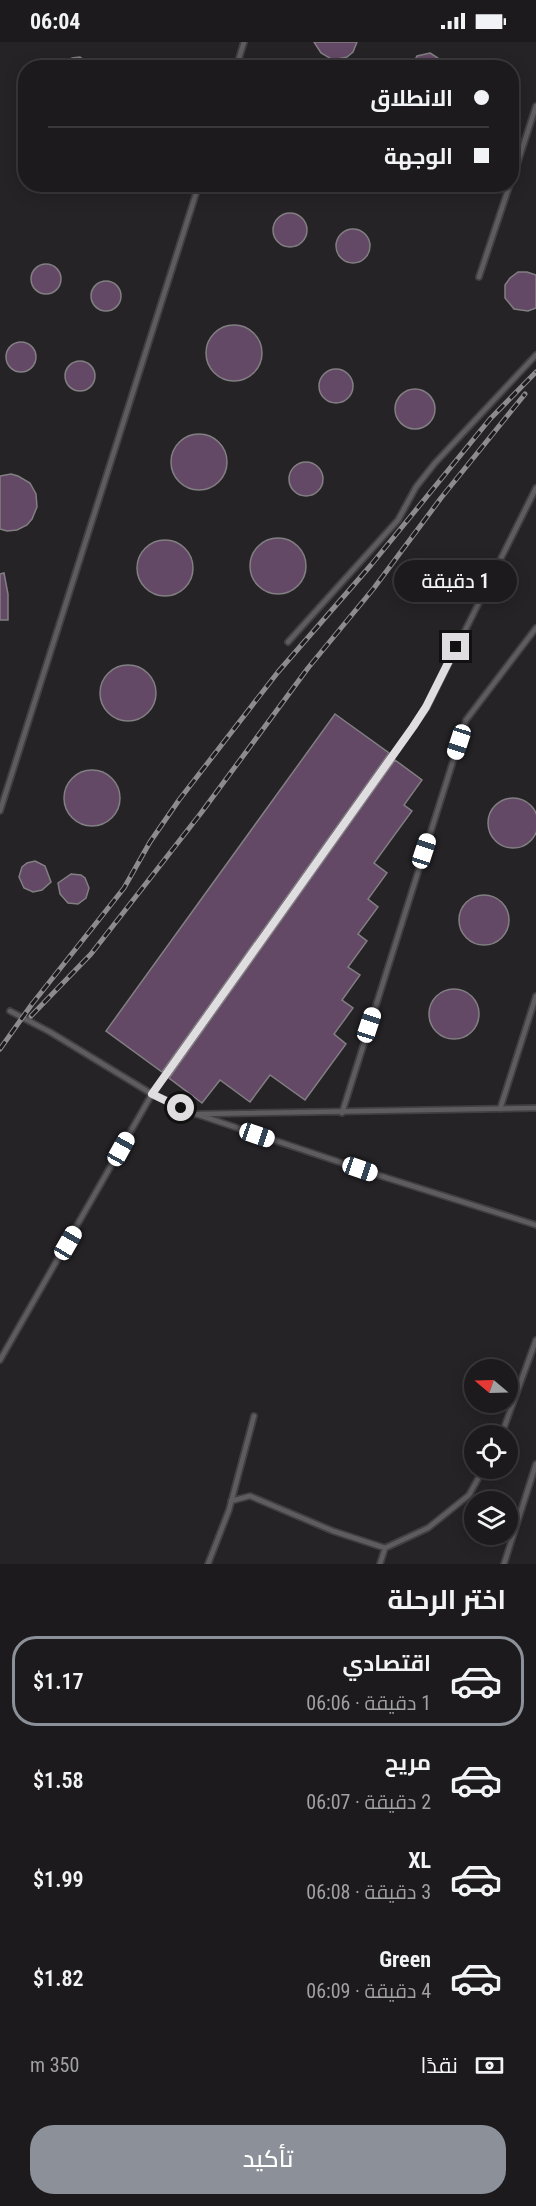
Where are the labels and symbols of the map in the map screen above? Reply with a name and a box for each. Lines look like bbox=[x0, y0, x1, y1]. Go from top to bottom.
callout: 1 دقيقة bbox=[394, 560, 518, 602]
route end bbox=[442, 633, 469, 660]
car bbox=[445, 722, 473, 762]
car bbox=[410, 831, 438, 871]
car bbox=[355, 1005, 383, 1045]
route start bbox=[167, 1094, 194, 1121]
car bbox=[237, 1121, 277, 1149]
car bbox=[104, 1129, 138, 1169]
car bbox=[340, 1155, 380, 1183]
car bbox=[51, 1223, 85, 1263]
north arrow bbox=[464, 1359, 518, 1413]

